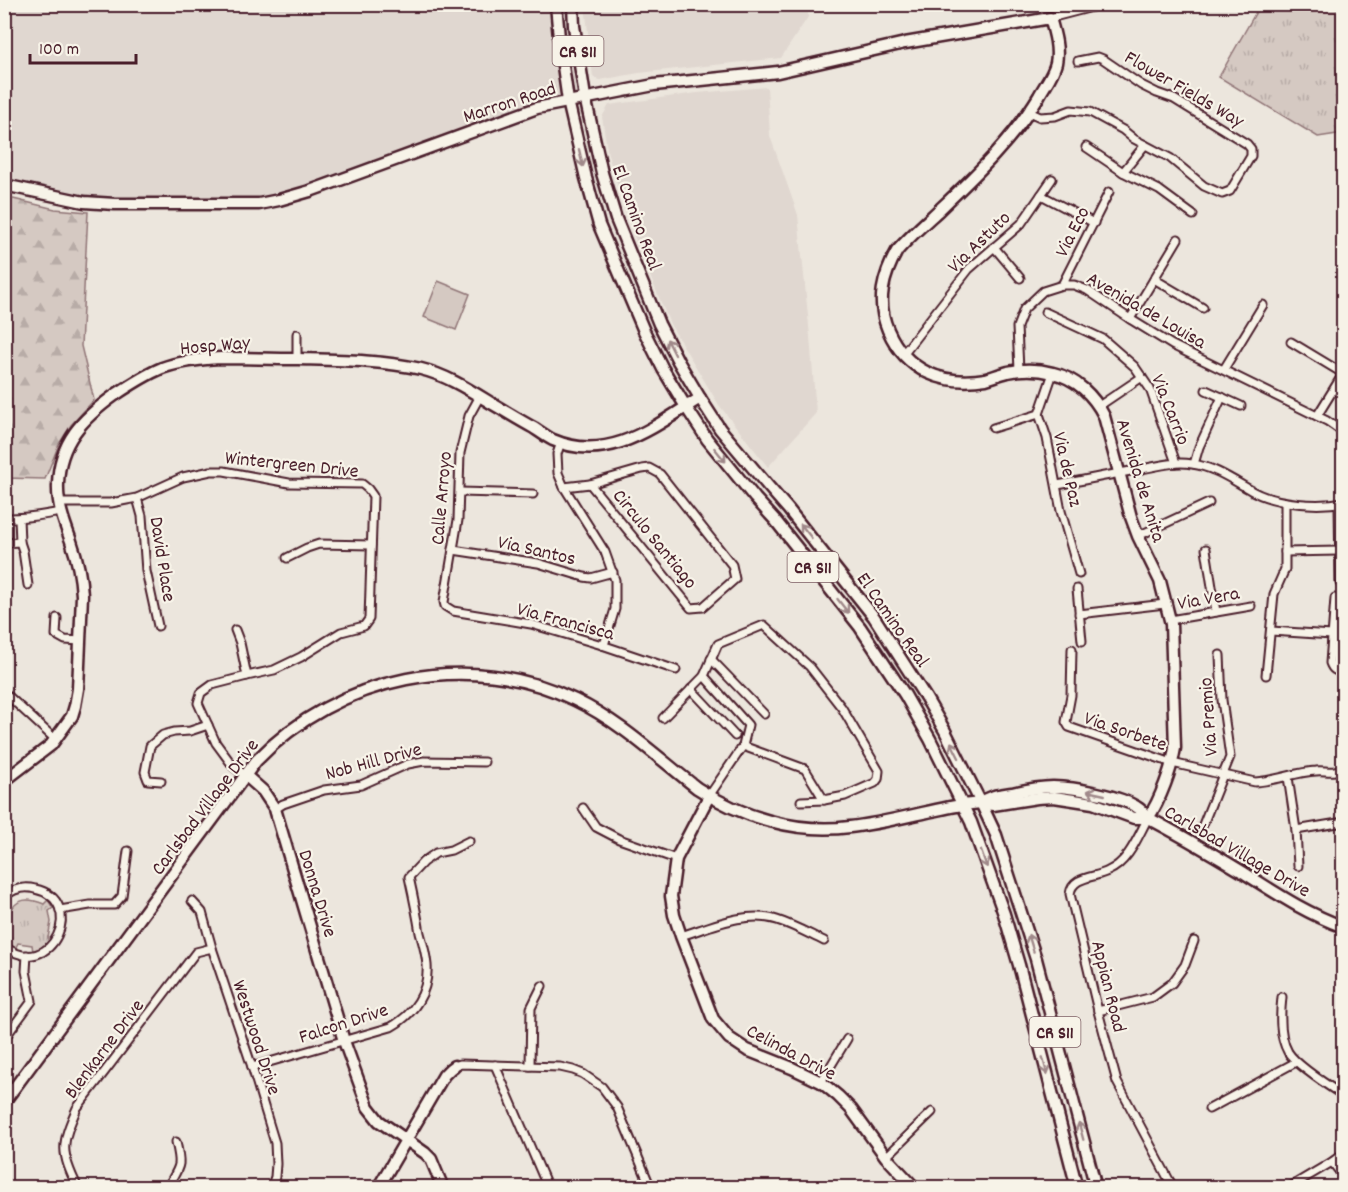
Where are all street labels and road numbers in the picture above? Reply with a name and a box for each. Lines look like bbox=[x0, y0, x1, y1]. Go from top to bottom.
road number: CR S11 bbox=[552, 36, 604, 66]
street label: Flower Fields Way bbox=[1119, 45, 1249, 137]
street label: Marron Road bbox=[460, 76, 560, 132]
street label: El Camino Real bbox=[603, 161, 667, 275]
street label: Via Eco bbox=[1049, 202, 1098, 262]
street label: Via Astuto bbox=[942, 206, 1018, 281]
street label: Avenida de Louisa bbox=[1080, 266, 1211, 358]
street label: Hosp Way bbox=[179, 330, 252, 364]
street label: Via Carrio bbox=[1142, 371, 1196, 450]
street label: Avenida de Anita bbox=[1107, 416, 1171, 547]
street label: Via de Paz bbox=[1044, 429, 1088, 510]
street label: Wintergreen Drive bbox=[224, 445, 360, 487]
street label: Calle Arroyo bbox=[425, 450, 461, 546]
street label: Circulo Santiago bbox=[605, 484, 703, 596]
street label: David Place bbox=[141, 515, 182, 604]
street label: Via Santos bbox=[494, 529, 578, 574]
road number: CR S11 bbox=[788, 552, 838, 582]
street label: El Camino Real bbox=[848, 567, 935, 674]
street label: Via Vera bbox=[1175, 581, 1242, 619]
street label: Via Francisca bbox=[513, 596, 618, 649]
street label: Via Premio bbox=[1193, 676, 1227, 757]
street label: Via Sorbete bbox=[1080, 706, 1170, 760]
street label: Carlsbad Village Drive bbox=[146, 733, 267, 882]
street label: Nob Hill Drive bbox=[323, 737, 425, 789]
street label: Carlsbad Village Drive bbox=[1158, 799, 1315, 906]
street label: Donna Drive bbox=[290, 847, 343, 941]
street label: Appian Road bbox=[1082, 938, 1132, 1036]
street label: Westwood Drive bbox=[223, 977, 287, 1099]
street label: Blenkarne Drive bbox=[59, 994, 152, 1106]
street label: Falcon Drive bbox=[296, 997, 392, 1052]
road number: CR S11 bbox=[1030, 1017, 1080, 1047]
street label: Celinda Drive bbox=[741, 1018, 841, 1089]

